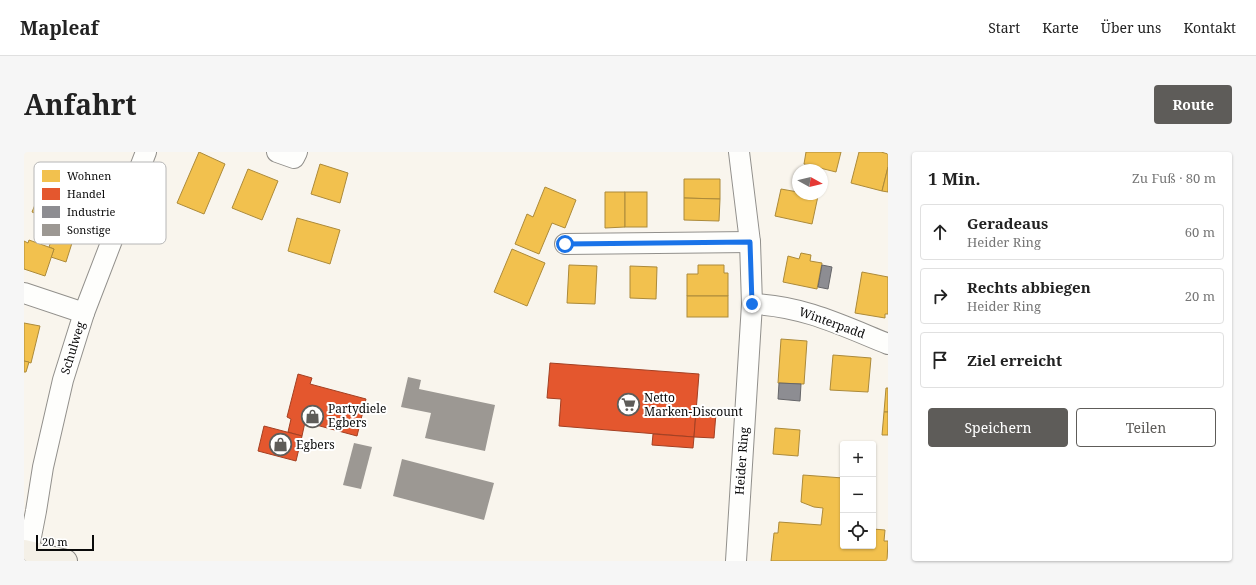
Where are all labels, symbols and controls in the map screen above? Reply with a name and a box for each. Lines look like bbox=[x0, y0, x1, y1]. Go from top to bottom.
text: Mapleaf bbox=[20, 15, 98, 41]
text: Start bbox=[988, 18, 1020, 37]
text: Karte bbox=[1042, 18, 1079, 37]
text: Über uns bbox=[1101, 18, 1161, 37]
text: Kontakt bbox=[1183, 18, 1236, 37]
text: Anfahrt bbox=[24, 85, 137, 123]
button: Route bbox=[1154, 85, 1232, 124]
legend bbox=[34, 162, 166, 244]
north arrow bbox=[792, 164, 828, 200]
text: 1 Min. bbox=[928, 167, 981, 190]
text: Wohnen bbox=[67, 168, 111, 183]
text: Zu Fuß · 80 m bbox=[1132, 169, 1216, 187]
text: Handel bbox=[67, 186, 106, 201]
text: Industrie bbox=[67, 204, 115, 219]
text: Geradeaus bbox=[967, 213, 1048, 233]
icon: ahead bbox=[929, 221, 951, 243]
text: Sonstige bbox=[67, 222, 111, 237]
text: 60 m bbox=[1185, 223, 1215, 241]
text: Heider Ring bbox=[967, 233, 1041, 251]
route start bbox=[556, 235, 574, 253]
text: Rechts abbiegen bbox=[967, 277, 1091, 297]
icon: right bbox=[929, 285, 951, 307]
text: 20 m bbox=[1185, 287, 1215, 305]
route end bbox=[743, 295, 761, 313]
text: Heider Ring bbox=[967, 297, 1041, 315]
street label: Winterpadd bbox=[797, 303, 868, 343]
street label: Schulweg bbox=[56, 319, 89, 376]
icon: arrive bbox=[929, 349, 951, 371]
text: Ziel erreicht bbox=[967, 350, 1062, 370]
place label: Netto Marken-Discount bbox=[644, 389, 743, 420]
supermarket icon: Netto Marken-Discount bbox=[616, 392, 642, 418]
place label: Partydiele Egbers bbox=[328, 400, 386, 431]
shop icon: Partydiele Egbers bbox=[299, 403, 325, 429]
button: Speichern bbox=[928, 408, 1068, 447]
button: Teilen bbox=[1076, 408, 1216, 447]
street label: Heider Ring bbox=[731, 426, 752, 496]
shop icon: Egbers bbox=[267, 432, 293, 458]
place label: Egbers bbox=[296, 436, 335, 453]
map controls bbox=[840, 441, 876, 549]
button: + bbox=[840, 441, 876, 477]
button: − bbox=[840, 477, 876, 513]
button: locate bbox=[840, 513, 876, 549]
scale bar bbox=[36, 533, 94, 552]
text: 20 m bbox=[42, 534, 68, 549]

